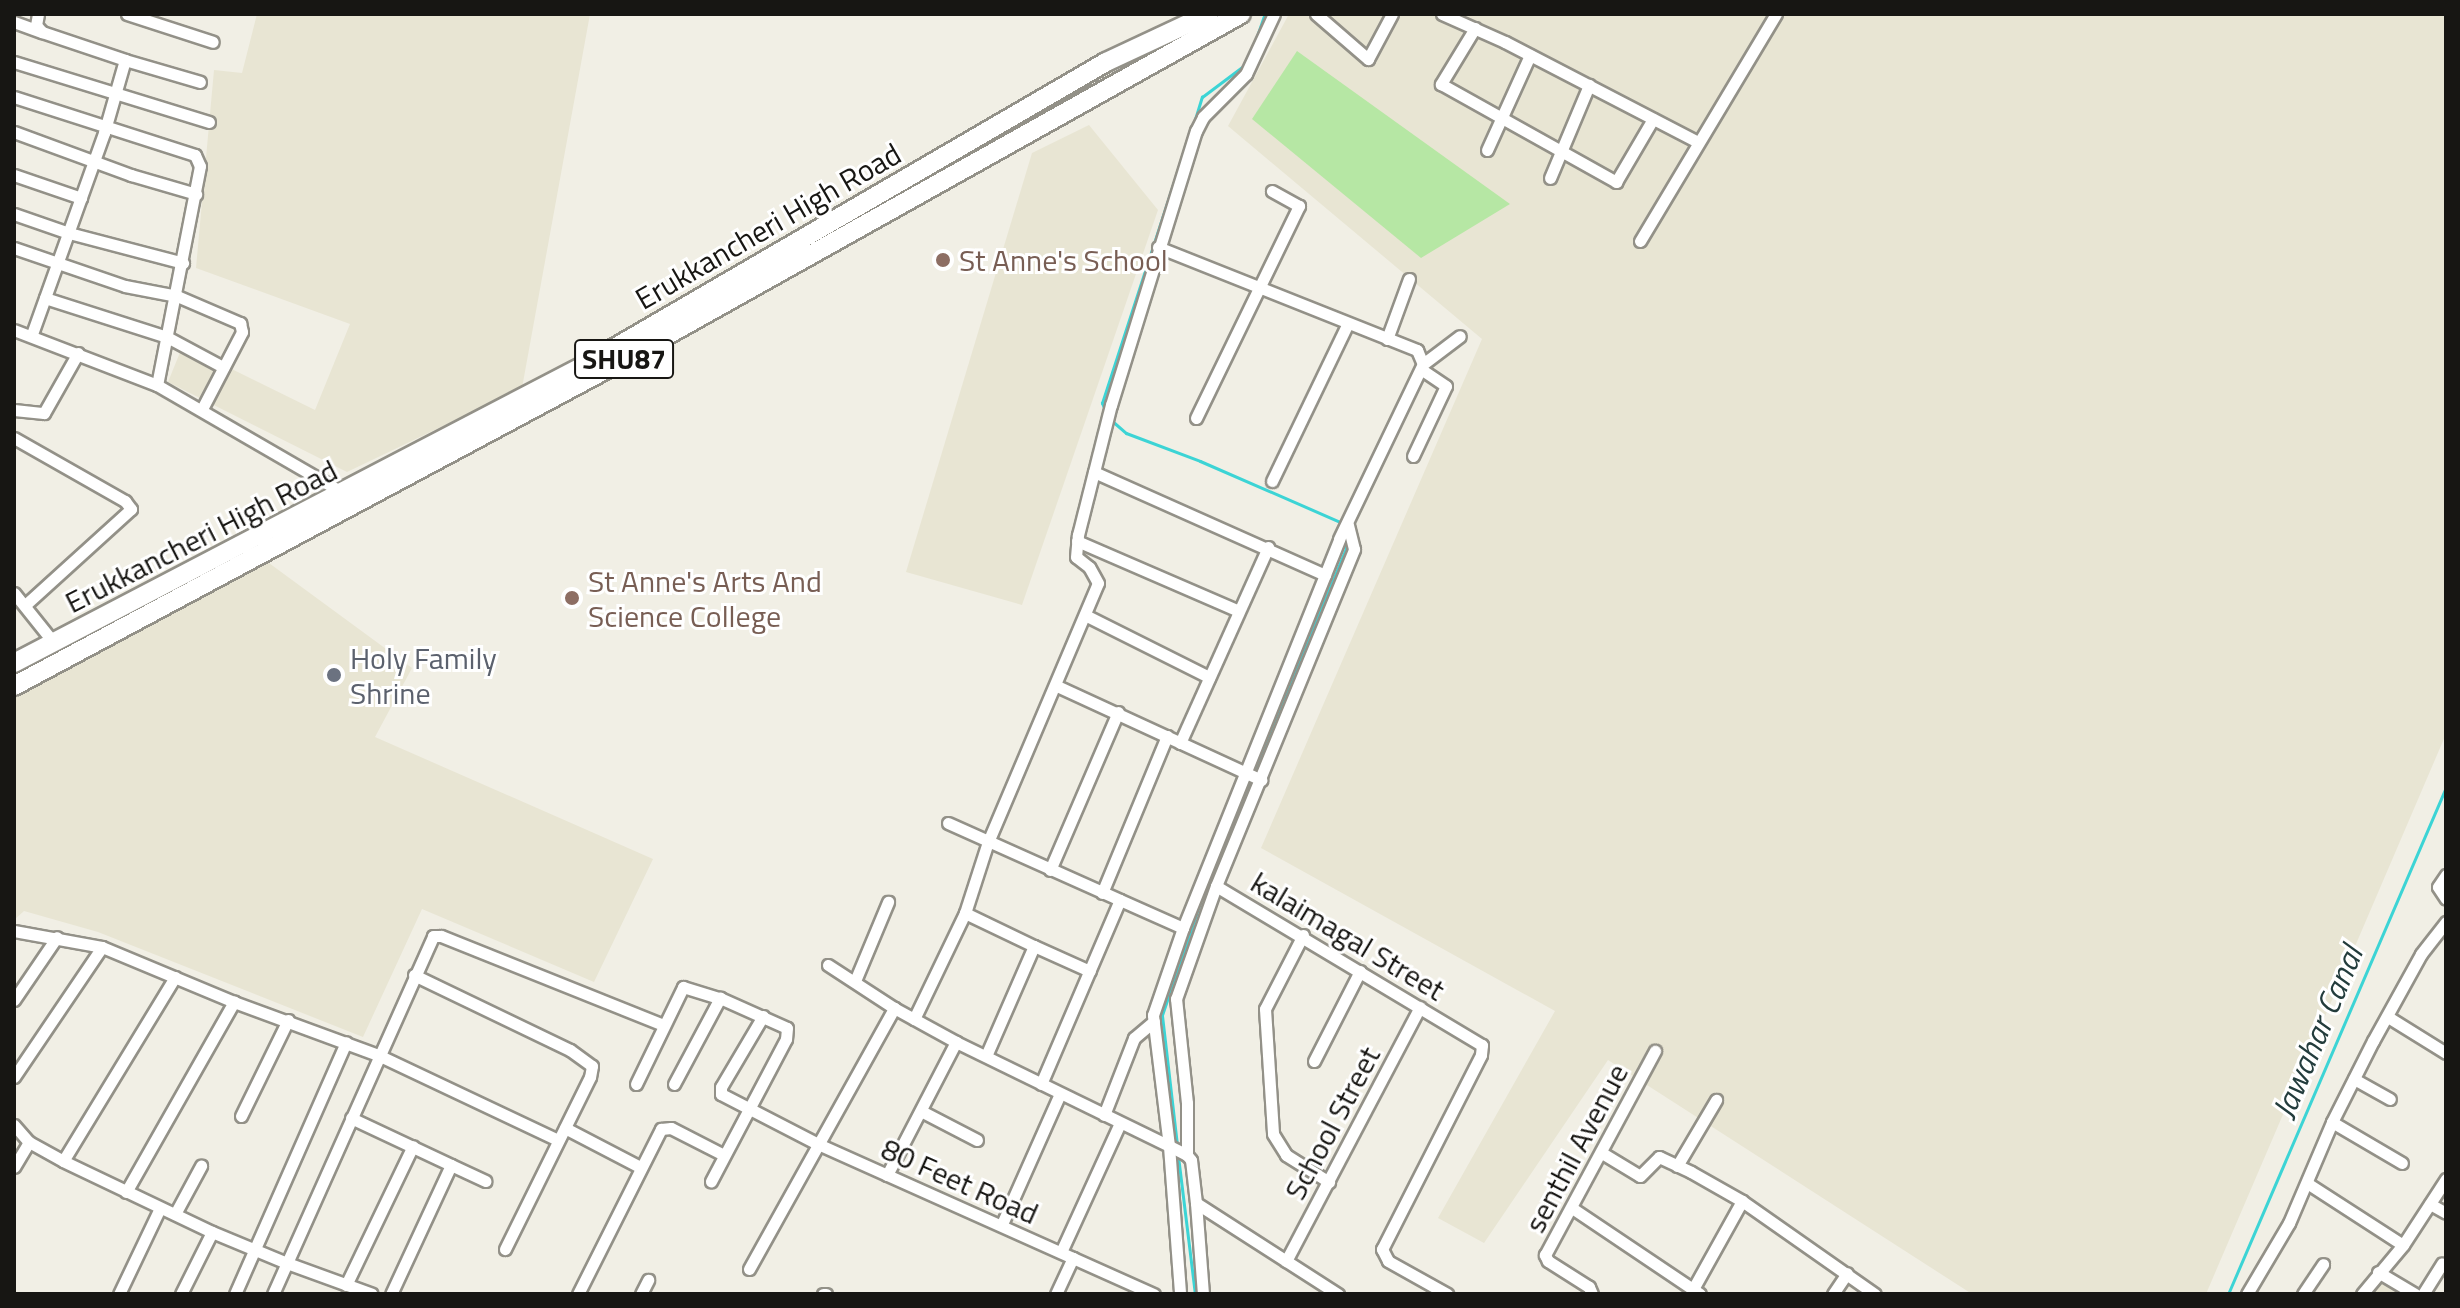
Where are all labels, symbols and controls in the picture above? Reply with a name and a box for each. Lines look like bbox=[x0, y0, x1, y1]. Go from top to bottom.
street label: Erukkancheri High Road bbox=[629, 135, 907, 317]
place label: St Anne's School bbox=[959, 242, 1168, 278]
marker: St Anne's School bbox=[934, 251, 952, 269]
road number: SHU87 bbox=[574, 335, 674, 383]
street label: Erukkancheri High Road bbox=[59, 452, 343, 620]
place label: St Anne's Arts And Science College bbox=[588, 563, 822, 634]
marker: St Anne's Arts And Science College bbox=[563, 589, 581, 607]
place label: Holy Family Shrine bbox=[350, 640, 497, 710]
marker: Holy Family Shrine bbox=[325, 666, 343, 684]
street label: kalaimagal Street bbox=[1245, 864, 1451, 1008]
water label: Jawahar Canal bbox=[2264, 940, 2370, 1124]
street label: School Street bbox=[1277, 1040, 1387, 1206]
street label: senthil Avenue bbox=[1517, 1058, 1635, 1238]
street label: 80 Feet Road bbox=[876, 1130, 1044, 1232]

